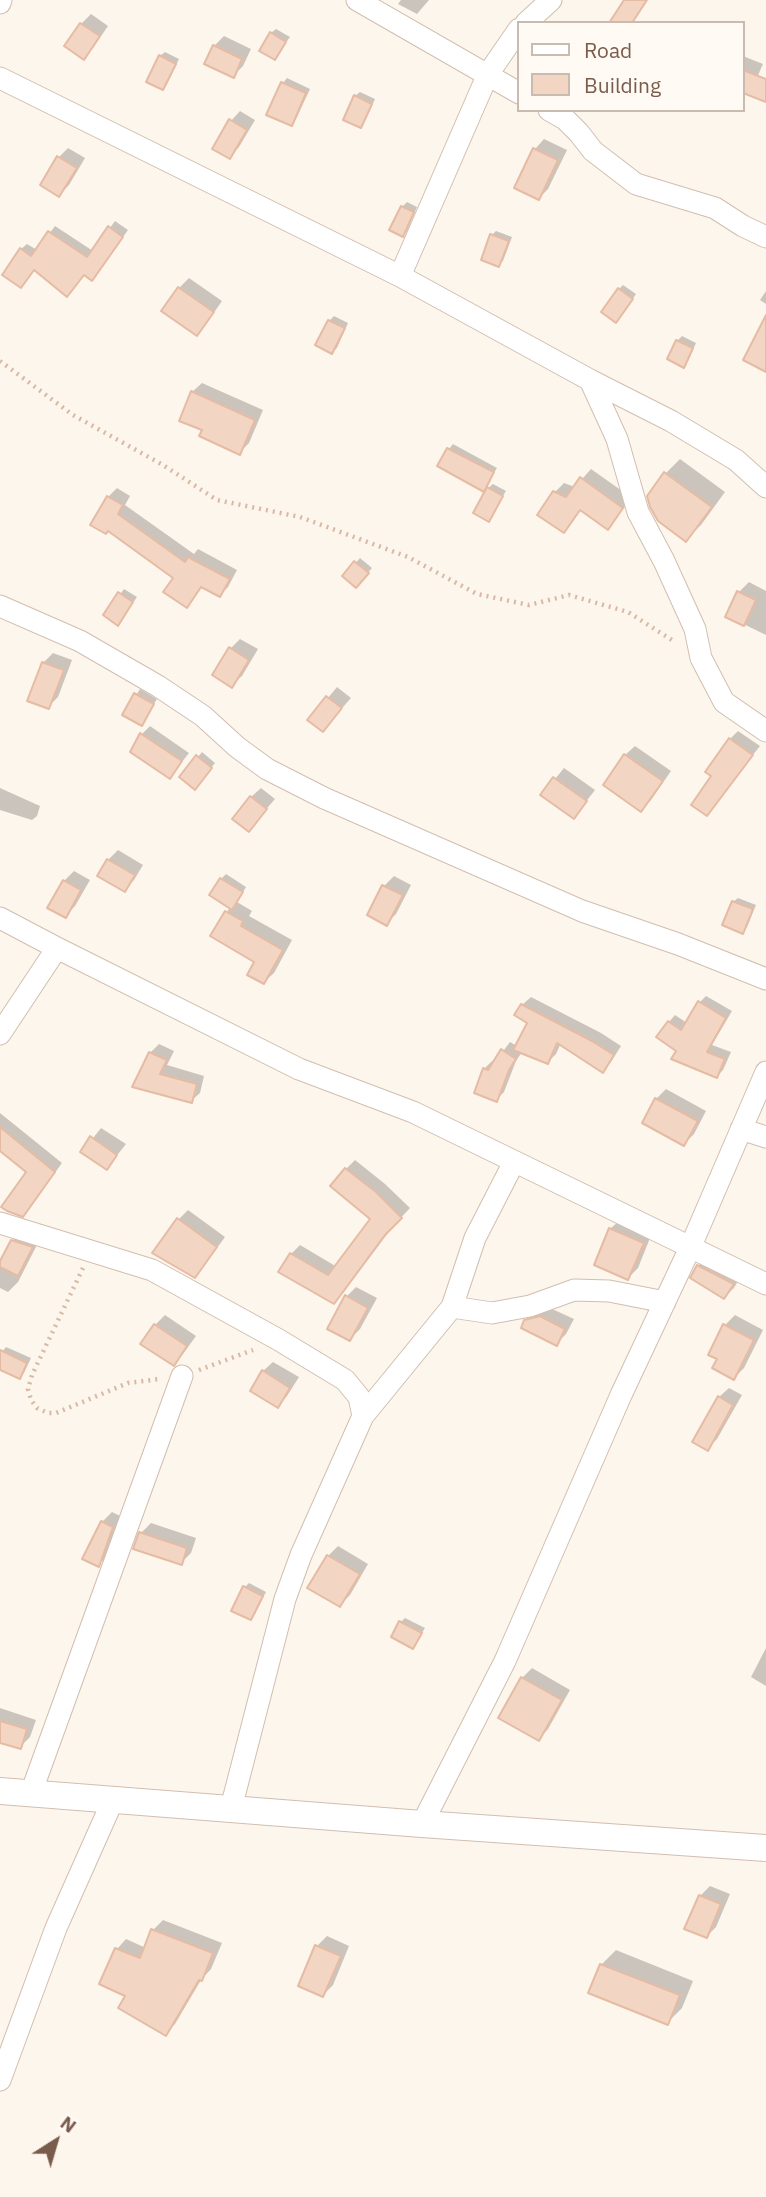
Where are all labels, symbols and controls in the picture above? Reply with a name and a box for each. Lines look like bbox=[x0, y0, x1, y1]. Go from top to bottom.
legend bbox=[518, 21, 745, 112]
text: Road bbox=[584, 36, 632, 64]
text: Building bbox=[584, 71, 661, 99]
north arrow bbox=[21, 2106, 91, 2176]
text: N bbox=[56, 2110, 81, 2138]

